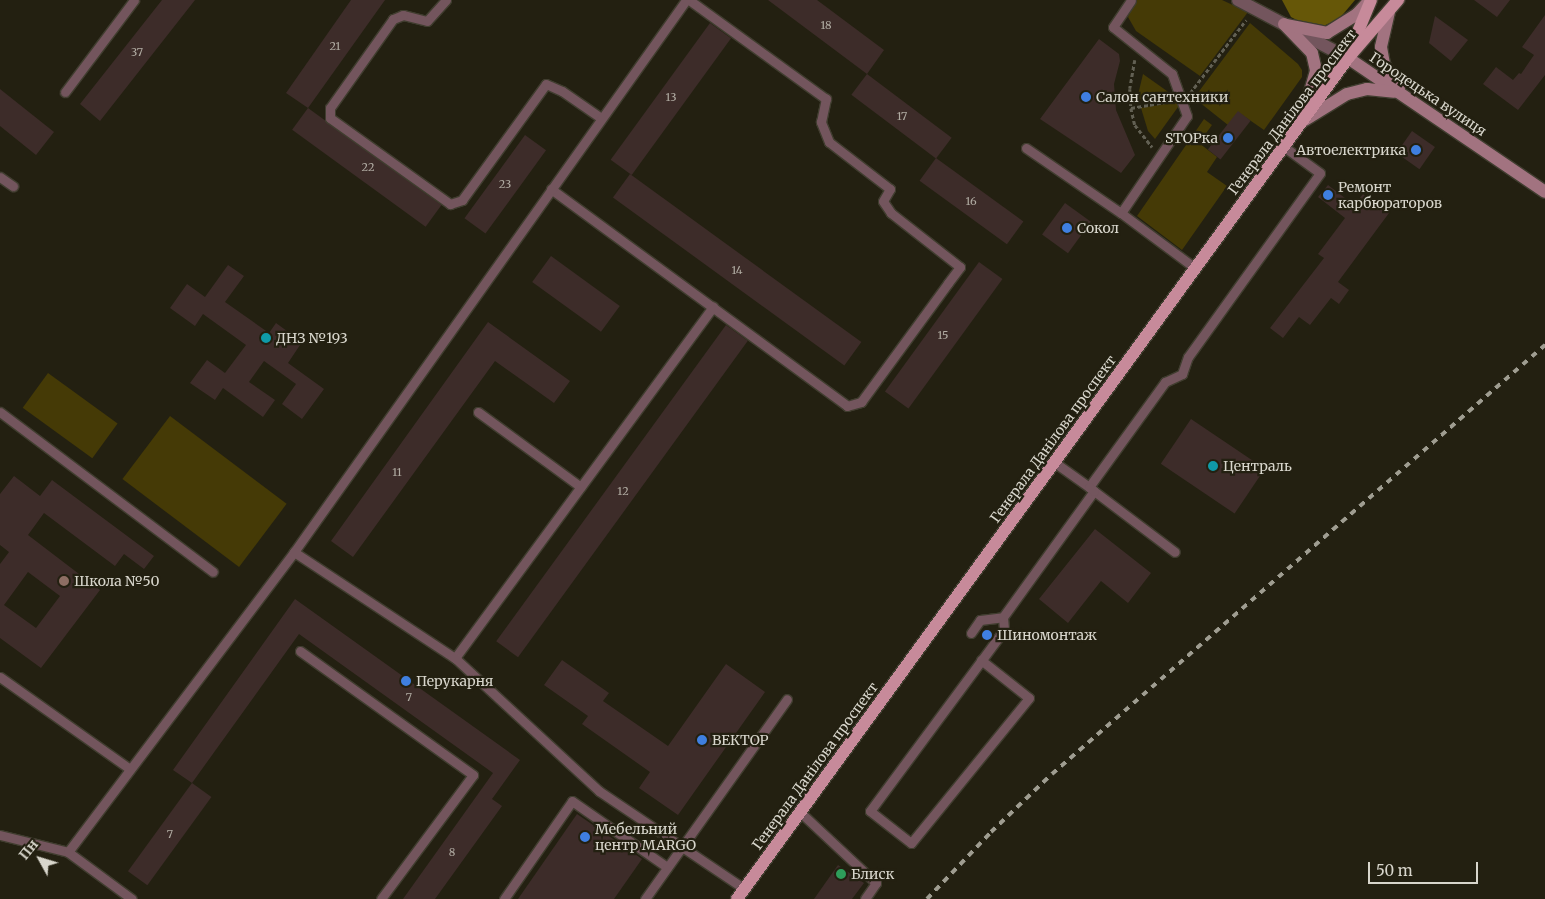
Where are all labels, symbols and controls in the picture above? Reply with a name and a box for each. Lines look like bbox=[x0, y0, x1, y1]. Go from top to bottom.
house number: 18 bbox=[820, 18, 832, 32]
street label: Генерала Данілова проспект bbox=[1224, 26, 1360, 198]
house number: 21 bbox=[329, 39, 341, 53]
house number: 37 bbox=[131, 45, 143, 59]
street label: Городецька вулиця bbox=[1366, 49, 1490, 139]
place label: Салон сантехники bbox=[1096, 89, 1228, 105]
house number: 13 bbox=[666, 90, 676, 104]
marker: Салон сантехники bbox=[1080, 91, 1092, 103]
house number: 17 bbox=[897, 109, 907, 123]
place label: STOPка bbox=[1165, 130, 1218, 146]
marker: STOPка bbox=[1222, 132, 1234, 144]
place label: Автоелектрика bbox=[1296, 142, 1406, 158]
marker: Автоелектрика bbox=[1410, 144, 1422, 156]
house number: 22 bbox=[362, 160, 374, 174]
house number: 23 bbox=[499, 177, 511, 191]
place label: Ремонт карбюраторов bbox=[1338, 179, 1442, 212]
marker: Ремонт карбюраторов bbox=[1322, 189, 1334, 201]
house number: 16 bbox=[965, 194, 977, 208]
place label: Сокол bbox=[1077, 220, 1119, 236]
marker: Сокол bbox=[1061, 222, 1073, 234]
house number: 14 bbox=[731, 263, 743, 277]
house number: 15 bbox=[937, 328, 949, 342]
place label: ДНЗ №193 bbox=[276, 330, 348, 346]
marker: ДНЗ №193 bbox=[260, 332, 272, 344]
street label: Генерала Данілова проспект bbox=[987, 352, 1119, 526]
place label: Централь bbox=[1223, 458, 1292, 474]
marker: Централь bbox=[1207, 460, 1219, 472]
house number: 11 bbox=[392, 465, 402, 479]
house number: 12 bbox=[617, 484, 629, 498]
place label: Школа №50 bbox=[74, 573, 160, 589]
marker: Школа №50 bbox=[58, 575, 70, 587]
place label: Шиномонтаж bbox=[997, 627, 1097, 643]
marker: Шиномонтаж bbox=[981, 629, 993, 641]
place label: Перукарня bbox=[416, 673, 493, 689]
marker: Перукарня bbox=[400, 675, 412, 687]
street label: Генерала Данілова проспект bbox=[749, 679, 881, 853]
house number: 7 bbox=[406, 690, 412, 704]
place label: ВЕКТОР bbox=[712, 732, 768, 748]
marker: ВЕКТОР bbox=[696, 734, 708, 746]
place label: Мебельний центр MARGO bbox=[595, 821, 696, 854]
house number: 7 bbox=[167, 827, 173, 841]
marker: Мебельний центр MARGO bbox=[579, 831, 591, 843]
north arrow bbox=[15, 834, 65, 884]
text: Пн bbox=[15, 836, 42, 863]
house number: 8 bbox=[449, 845, 455, 859]
scale bar bbox=[1370, 852, 1480, 884]
text: 50 m bbox=[1376, 861, 1413, 880]
place label: Блиск bbox=[851, 866, 894, 882]
marker: Блиск bbox=[835, 868, 847, 880]

